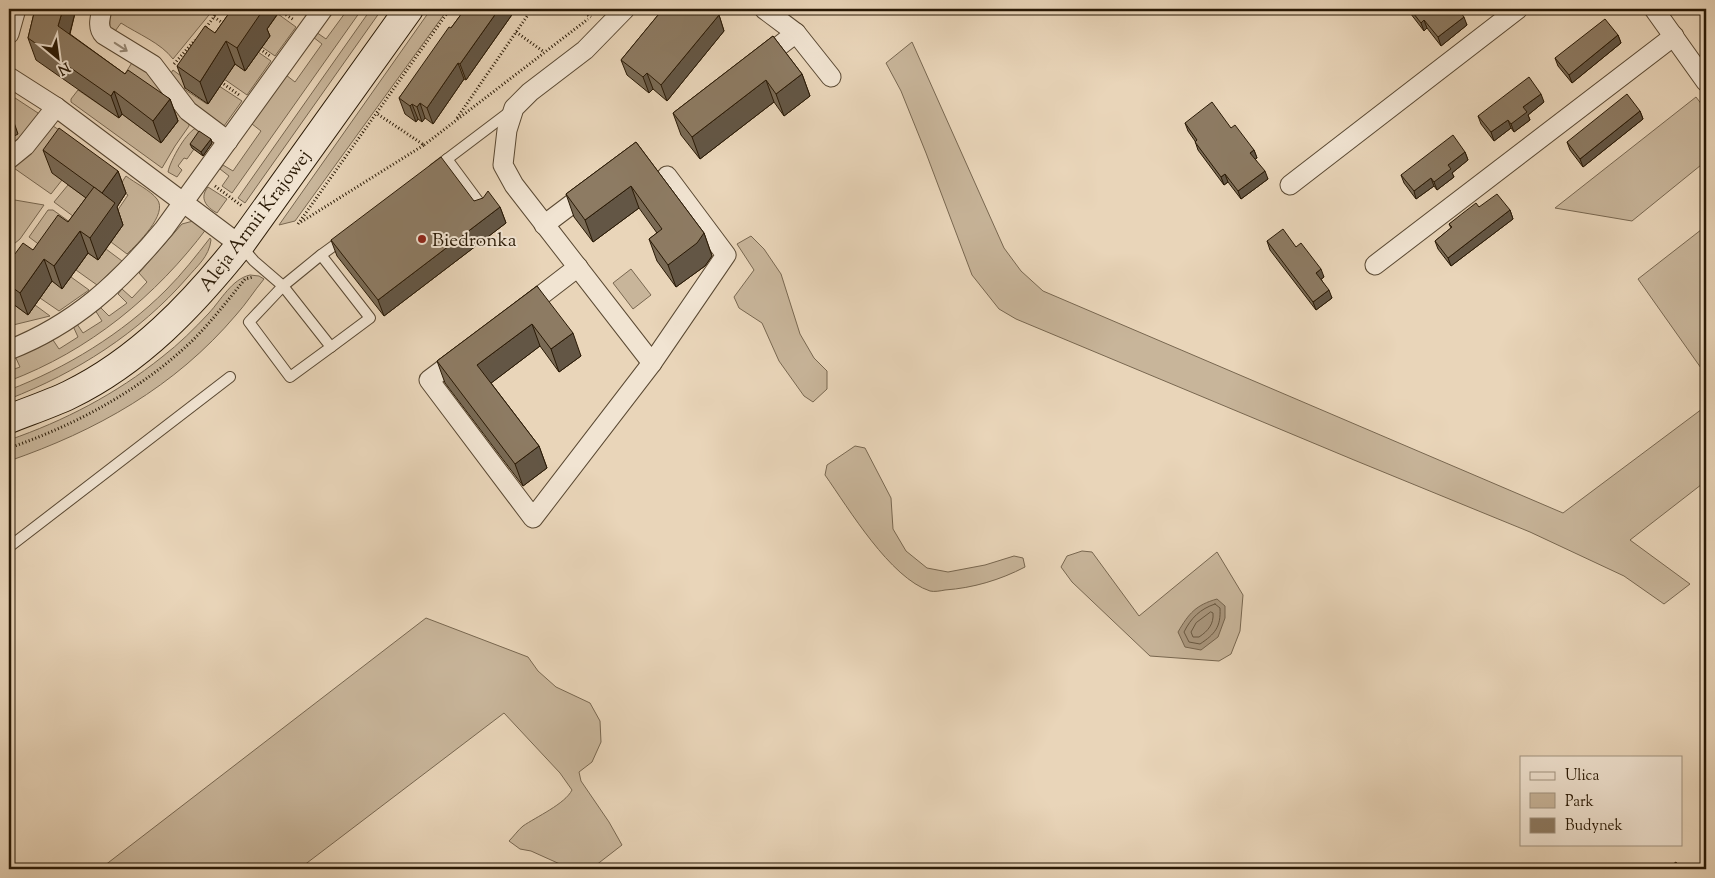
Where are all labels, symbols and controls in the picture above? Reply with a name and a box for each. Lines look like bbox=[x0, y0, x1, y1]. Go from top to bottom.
north arrow bbox=[32, 32, 82, 82]
one-way arrow bbox=[114, 41, 128, 52]
text: N bbox=[54, 56, 73, 79]
street label: Aleja Armii Krajowej bbox=[193, 145, 319, 298]
place label: Biedronka bbox=[432, 228, 517, 255]
marker: Biedronka bbox=[416, 233, 428, 245]
legend bbox=[1520, 756, 1682, 846]
text: Ulica bbox=[1565, 766, 1599, 787]
text: Park bbox=[1565, 792, 1594, 813]
text: Budynek bbox=[1565, 816, 1623, 837]

